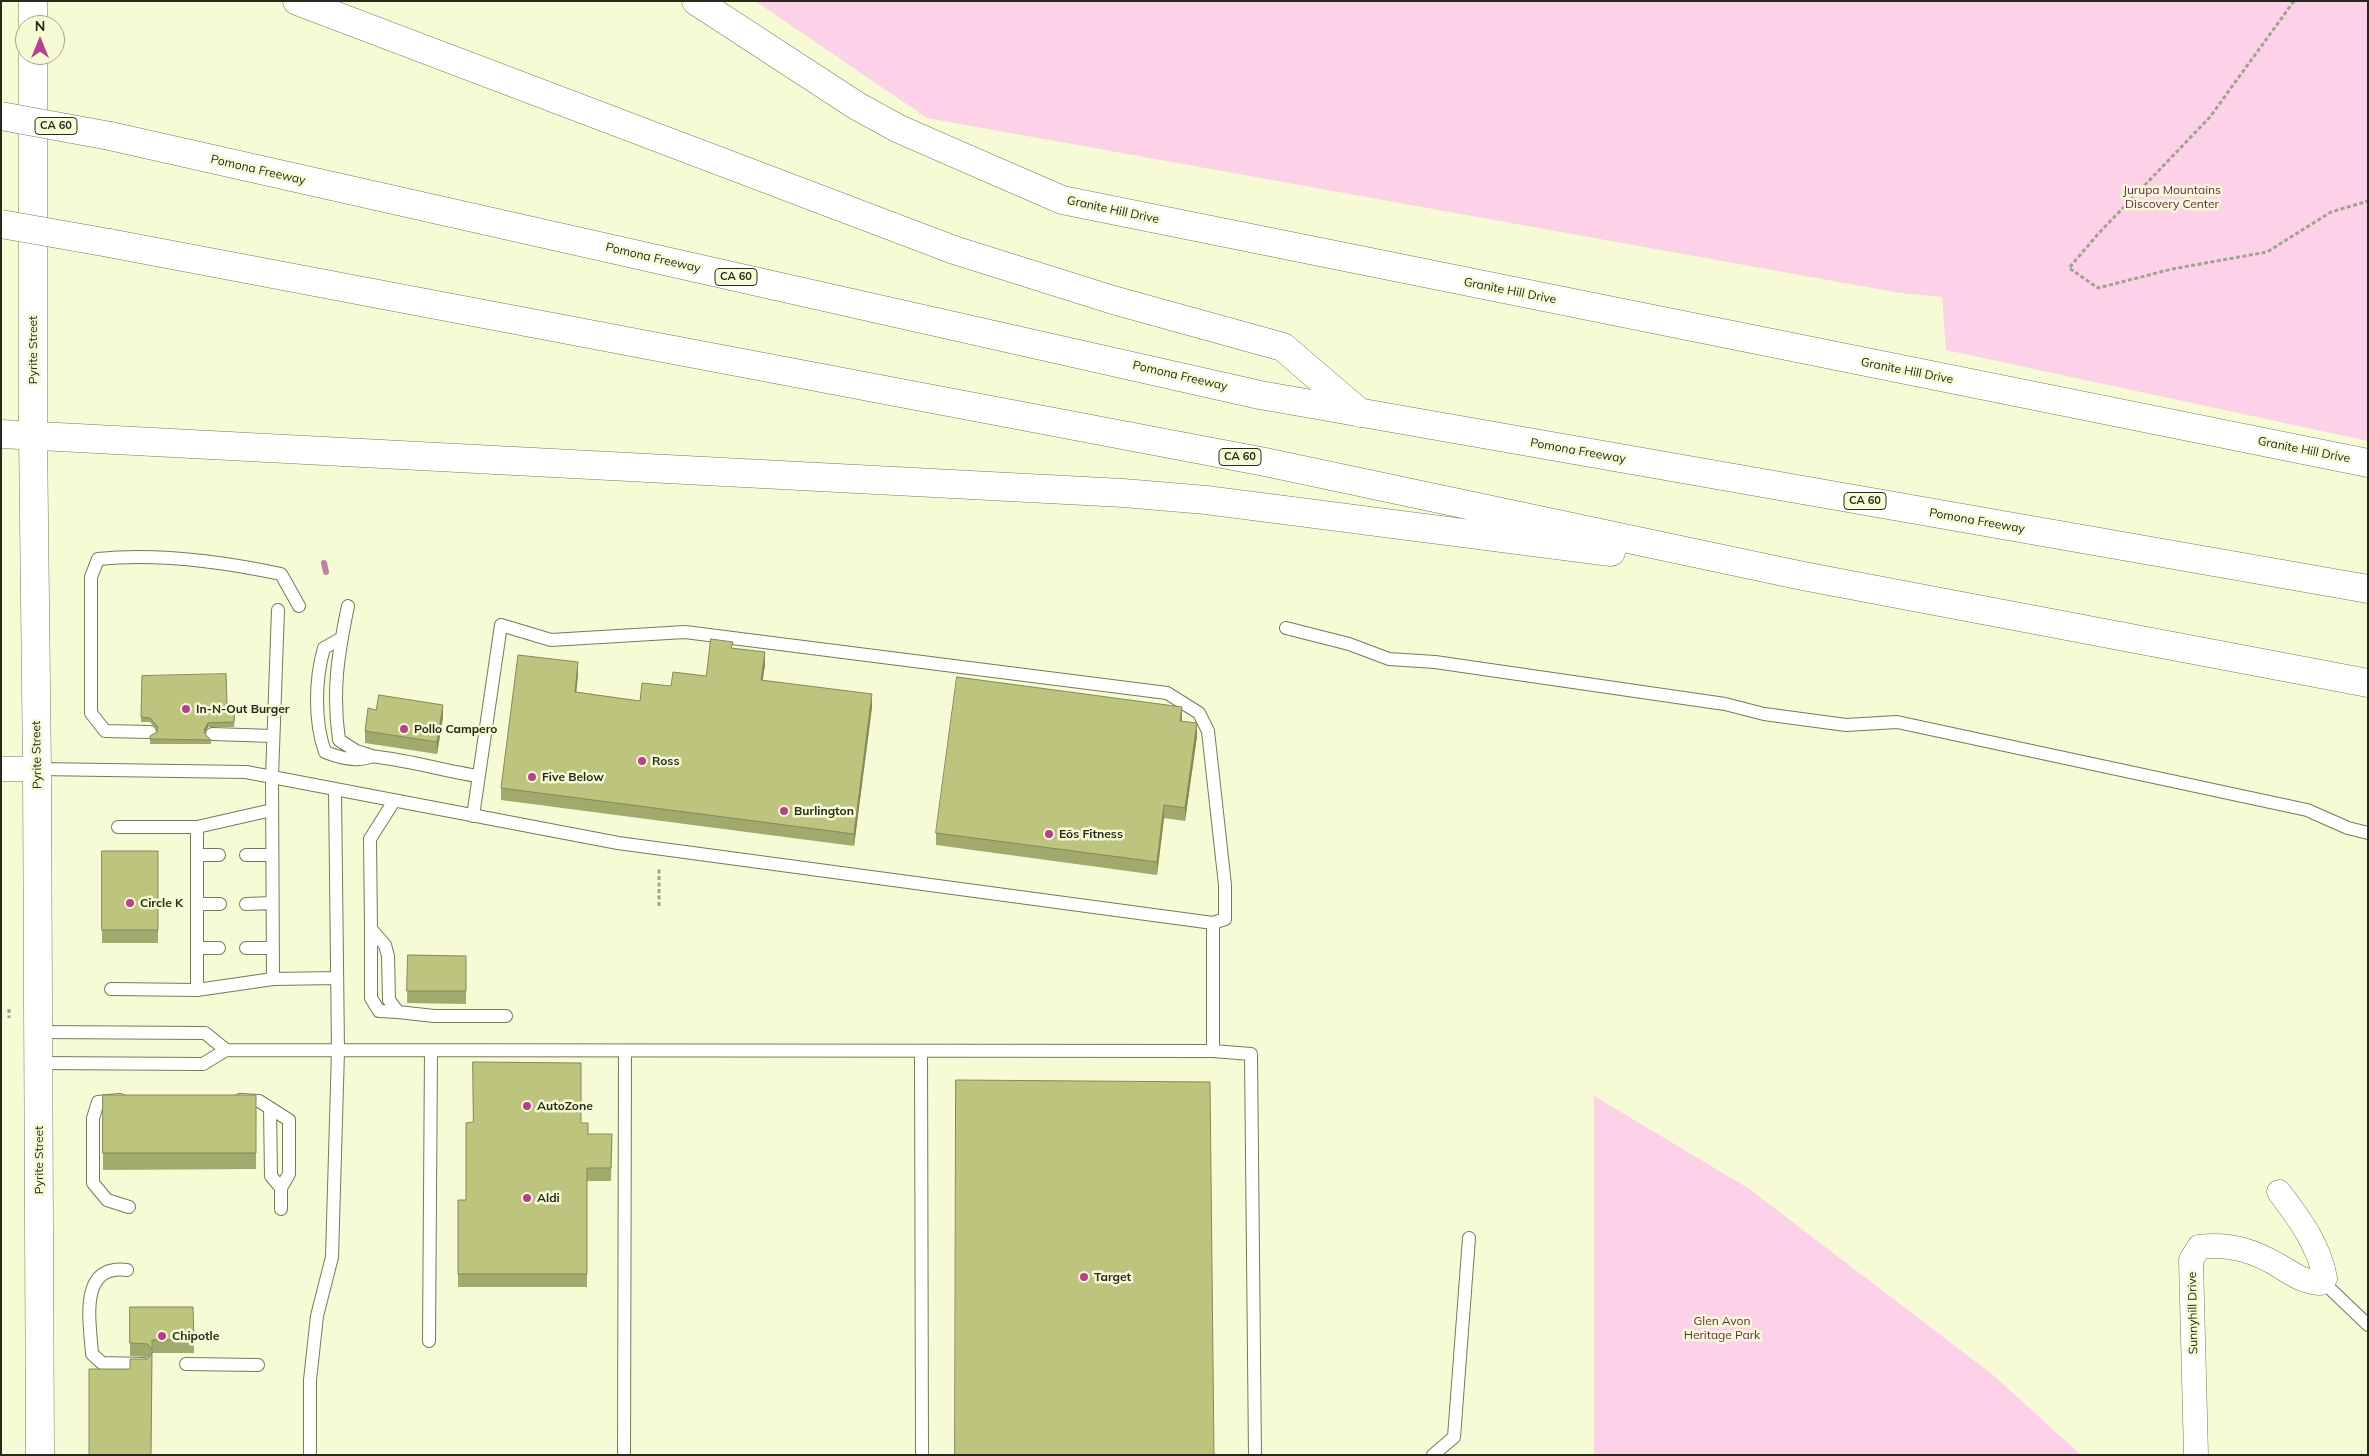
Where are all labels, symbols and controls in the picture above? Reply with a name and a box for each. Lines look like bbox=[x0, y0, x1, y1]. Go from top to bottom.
north arrow bbox=[15, 15, 65, 65]
text: N bbox=[35, 17, 45, 35]
road number: CA 60 bbox=[35, 118, 77, 134]
street label: Pomona Freeway bbox=[209, 152, 307, 188]
park label: Jurupa Mountains Discovery Center bbox=[2123, 183, 2221, 211]
street label: Granite Hill Drive bbox=[1066, 193, 1160, 227]
street label: Pomona Freeway bbox=[604, 240, 702, 276]
road number: CA 60 bbox=[715, 268, 757, 286]
street label: Granite Hill Drive bbox=[1463, 275, 1557, 307]
street label: Pyrite Street bbox=[26, 316, 40, 384]
street label: Granite Hill Drive bbox=[1860, 355, 1954, 387]
street label: Pomona Freeway bbox=[1131, 358, 1229, 394]
street label: Granite Hill Drive bbox=[2257, 434, 2351, 466]
street label: Pomona Freeway bbox=[1529, 436, 1627, 466]
road number: CA 60 bbox=[1219, 448, 1261, 466]
road number: CA 60 bbox=[1844, 492, 1886, 510]
street label: Pomona Freeway bbox=[1928, 506, 2026, 536]
place label: In-N-Out Burger bbox=[196, 702, 289, 716]
marker: In-N-Out Burger bbox=[180, 703, 192, 715]
street label: Pyrite Street bbox=[29, 721, 45, 789]
place label: Pollo Campero bbox=[414, 722, 497, 736]
marker: Pollo Campero bbox=[398, 723, 410, 735]
place label: Ross bbox=[652, 754, 679, 768]
marker: Ross bbox=[636, 755, 648, 767]
place label: Five Below bbox=[542, 770, 604, 784]
marker: Five Below bbox=[526, 771, 538, 783]
place label: Burlington bbox=[794, 804, 854, 818]
marker: Burlington bbox=[778, 805, 790, 817]
place label: Eōs Fitness bbox=[1059, 827, 1123, 841]
marker: Eōs Fitness bbox=[1043, 828, 1055, 840]
place label: Circle K bbox=[140, 896, 183, 910]
marker: Circle K bbox=[124, 897, 136, 909]
place label: AutoZone bbox=[537, 1099, 593, 1113]
marker: AutoZone bbox=[521, 1100, 533, 1112]
street label: Pyrite Street bbox=[32, 1126, 46, 1194]
place label: Aldi bbox=[537, 1191, 560, 1205]
marker: Aldi bbox=[521, 1192, 533, 1204]
place label: Target bbox=[1094, 1270, 1131, 1284]
marker: Target bbox=[1078, 1271, 1090, 1283]
street label: Sunnyhill Drive bbox=[2185, 1272, 2201, 1354]
park label: Glen Avon Heritage Park bbox=[1684, 1314, 1760, 1342]
place label: Chipotle bbox=[172, 1329, 219, 1343]
marker: Chipotle bbox=[156, 1330, 168, 1342]

